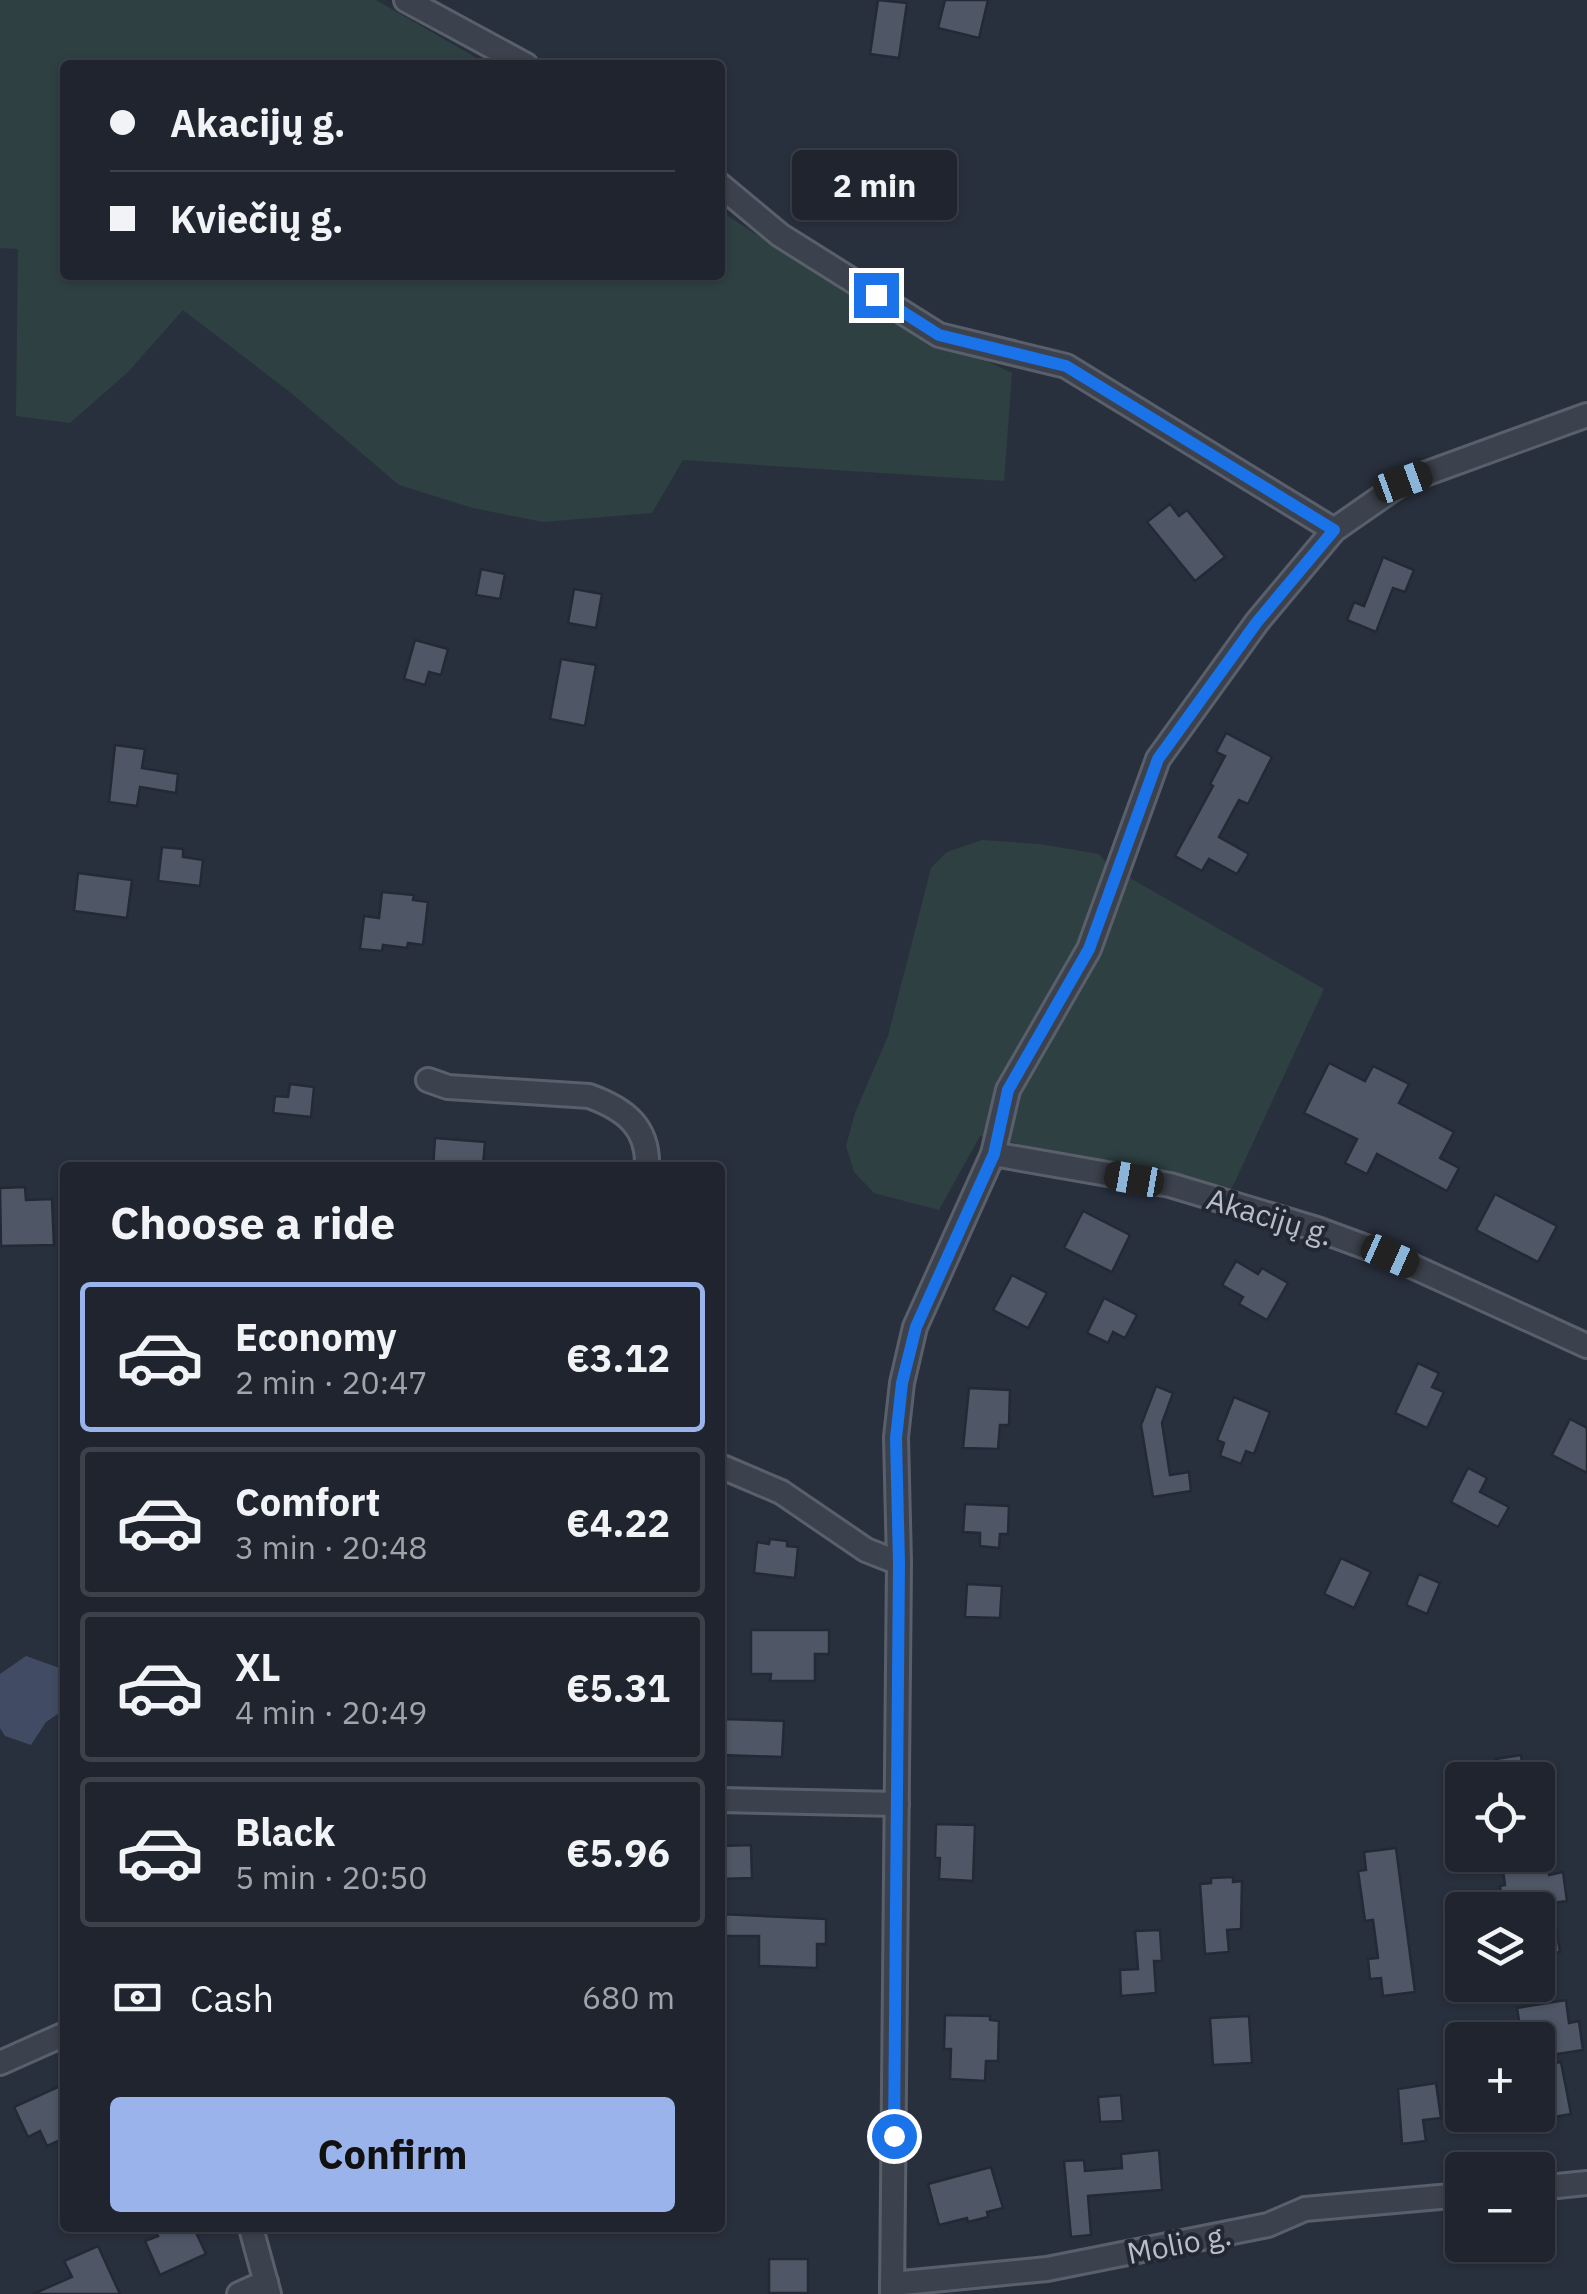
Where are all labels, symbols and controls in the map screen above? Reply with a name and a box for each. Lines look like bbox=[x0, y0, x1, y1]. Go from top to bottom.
text: Akacijų g. bbox=[170, 98, 346, 147]
callout: 2 min bbox=[794, 150, 958, 220]
text: 2 min bbox=[833, 164, 916, 206]
text: Kviečių g. bbox=[170, 194, 343, 243]
route end bbox=[854, 273, 899, 318]
car bbox=[1370, 458, 1436, 506]
car bbox=[1102, 1159, 1166, 1199]
street label: Akacijų g. bbox=[1202, 1178, 1338, 1254]
text: Choose a ride bbox=[110, 1193, 395, 1251]
car bbox=[1356, 1230, 1424, 1282]
icon: car bbox=[115, 1312, 205, 1402]
text: Economy bbox=[235, 1312, 397, 1361]
text: €3.12 bbox=[566, 1333, 670, 1382]
text: 2 min · 20:47 bbox=[235, 1361, 428, 1403]
icon: car bbox=[115, 1477, 205, 1567]
text: Comfort bbox=[235, 1477, 380, 1526]
text: €4.22 bbox=[566, 1498, 670, 1547]
text: 3 min · 20:48 bbox=[235, 1526, 428, 1568]
icon: car bbox=[115, 1642, 205, 1732]
text: XL bbox=[235, 1642, 281, 1691]
text: €5.31 bbox=[566, 1663, 670, 1712]
text: 4 min · 20:49 bbox=[235, 1691, 428, 1733]
map controls bbox=[1445, 1762, 1555, 2262]
button: locate bbox=[1445, 1762, 1555, 1872]
icon: car bbox=[115, 1807, 205, 1897]
text: Black bbox=[235, 1807, 335, 1856]
text: €5.96 bbox=[566, 1828, 670, 1877]
text: 5 min · 20:50 bbox=[235, 1856, 428, 1898]
button: layers bbox=[1445, 1892, 1555, 2002]
icon: cash bbox=[110, 1970, 165, 2025]
text: Cash bbox=[190, 1973, 274, 2022]
text: 680 m bbox=[582, 1976, 675, 2018]
button: + bbox=[1445, 2022, 1555, 2132]
button: Confirm bbox=[110, 2097, 675, 2212]
route start bbox=[872, 2114, 917, 2159]
button: − bbox=[1445, 2152, 1555, 2262]
street label: Molio g. bbox=[1124, 2214, 1234, 2272]

